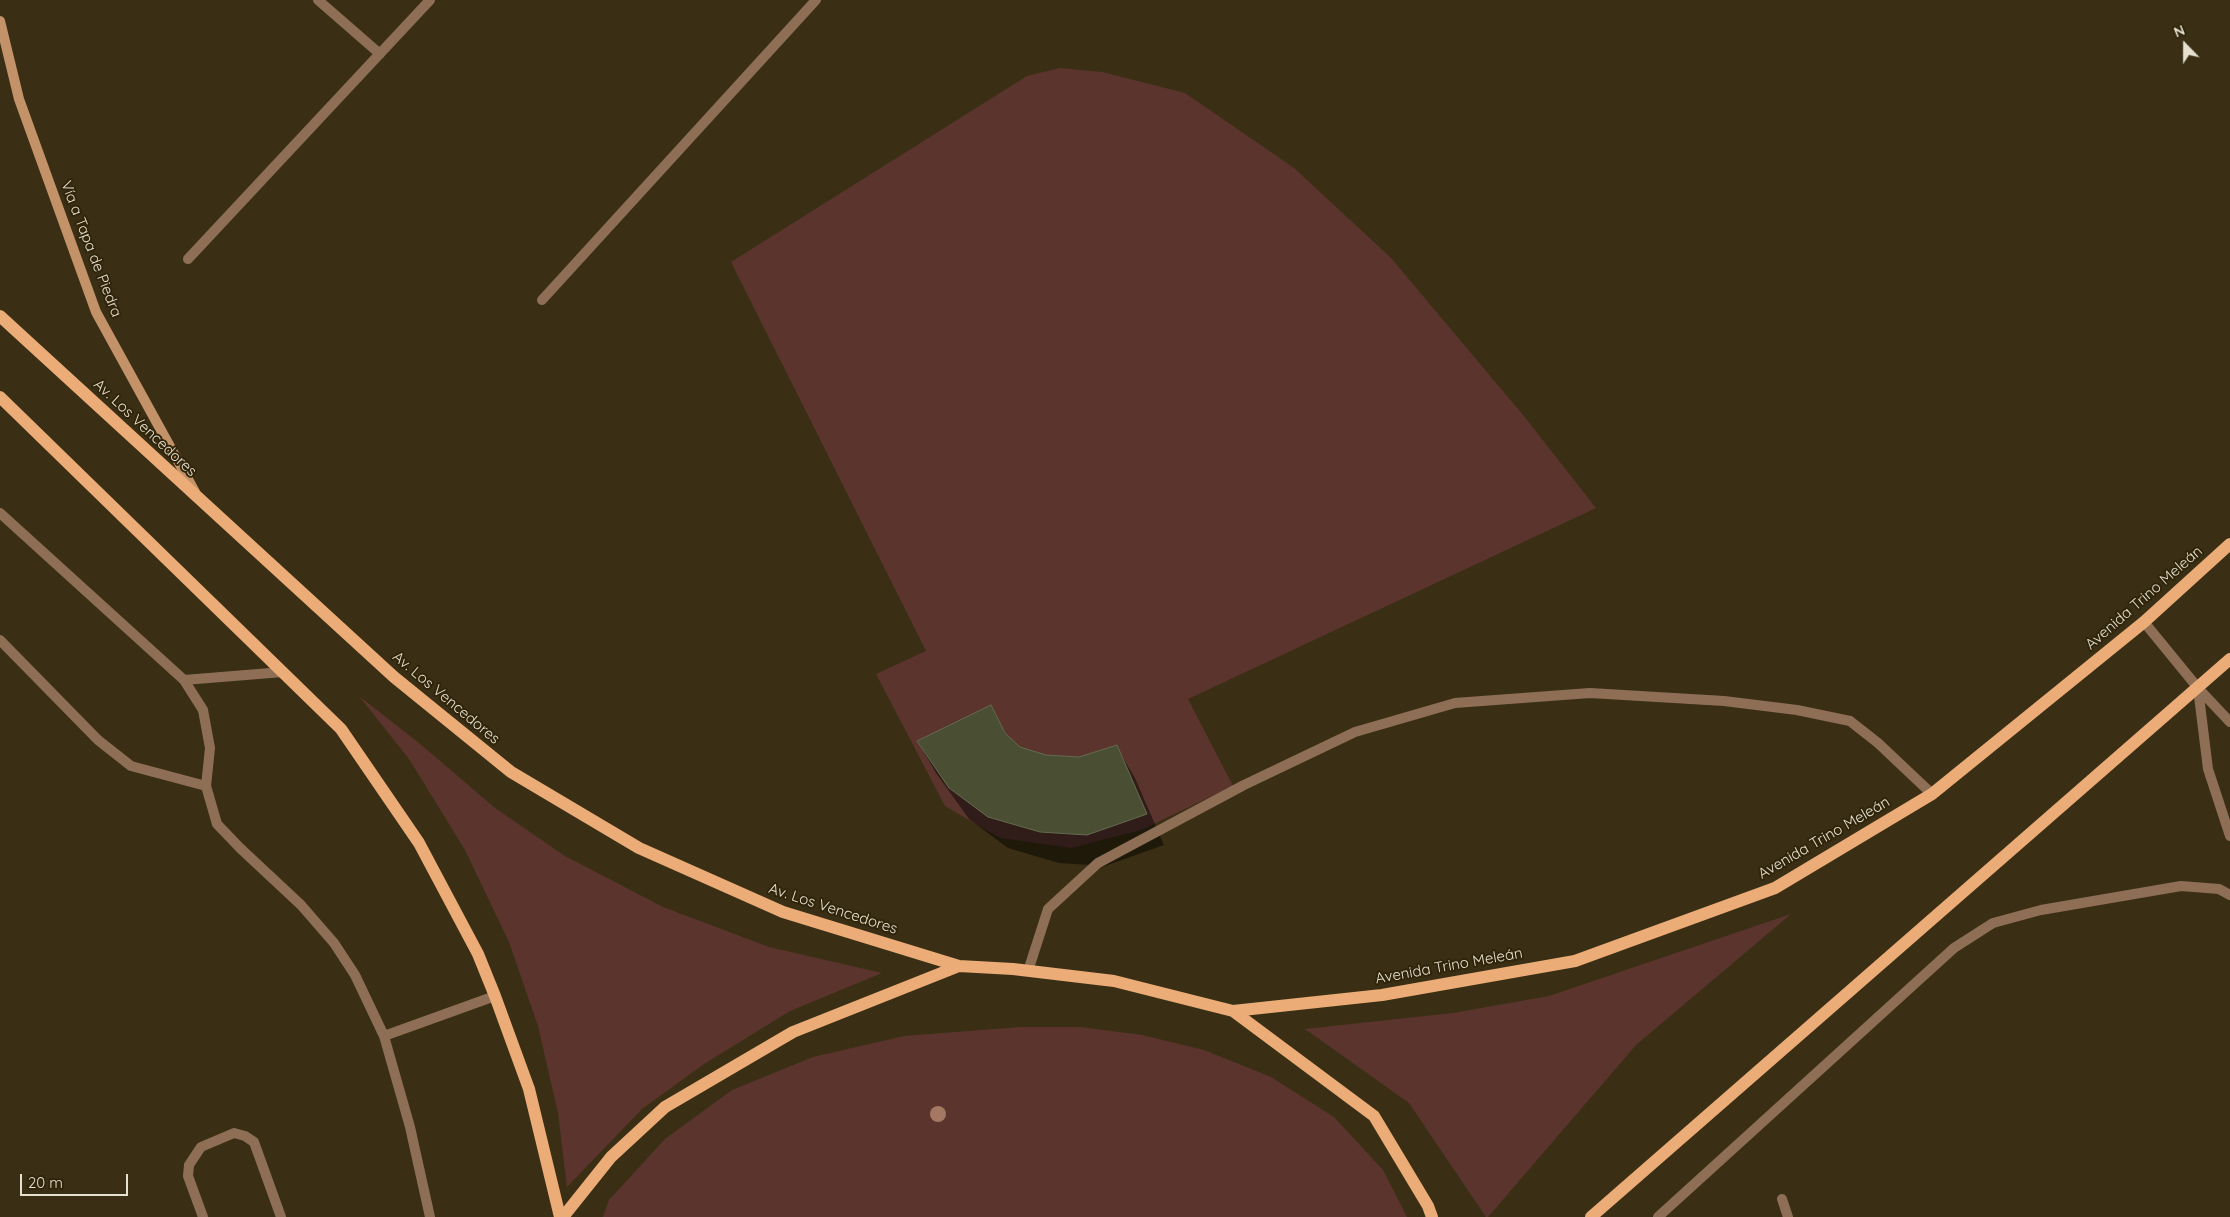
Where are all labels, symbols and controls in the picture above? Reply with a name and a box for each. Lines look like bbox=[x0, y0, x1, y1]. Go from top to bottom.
north arrow bbox=[2160, 20, 2210, 70]
text: N bbox=[2171, 21, 2188, 41]
street label: Vía a Tapa de Piedra bbox=[57, 178, 125, 320]
street label: Av. Los Vencedores bbox=[90, 376, 200, 480]
street label: Avenida Trino Meleán bbox=[2082, 542, 2206, 654]
street label: Av. Los Vencedores bbox=[389, 648, 503, 748]
street label: Avenida Trino Meleán bbox=[1755, 793, 1893, 883]
street label: Av. Los Vencedores bbox=[766, 880, 900, 938]
street label: Avenida Trino Meleán bbox=[1374, 944, 1524, 988]
scale bar bbox=[22, 1164, 130, 1196]
text: 20 m bbox=[28, 1173, 63, 1192]

